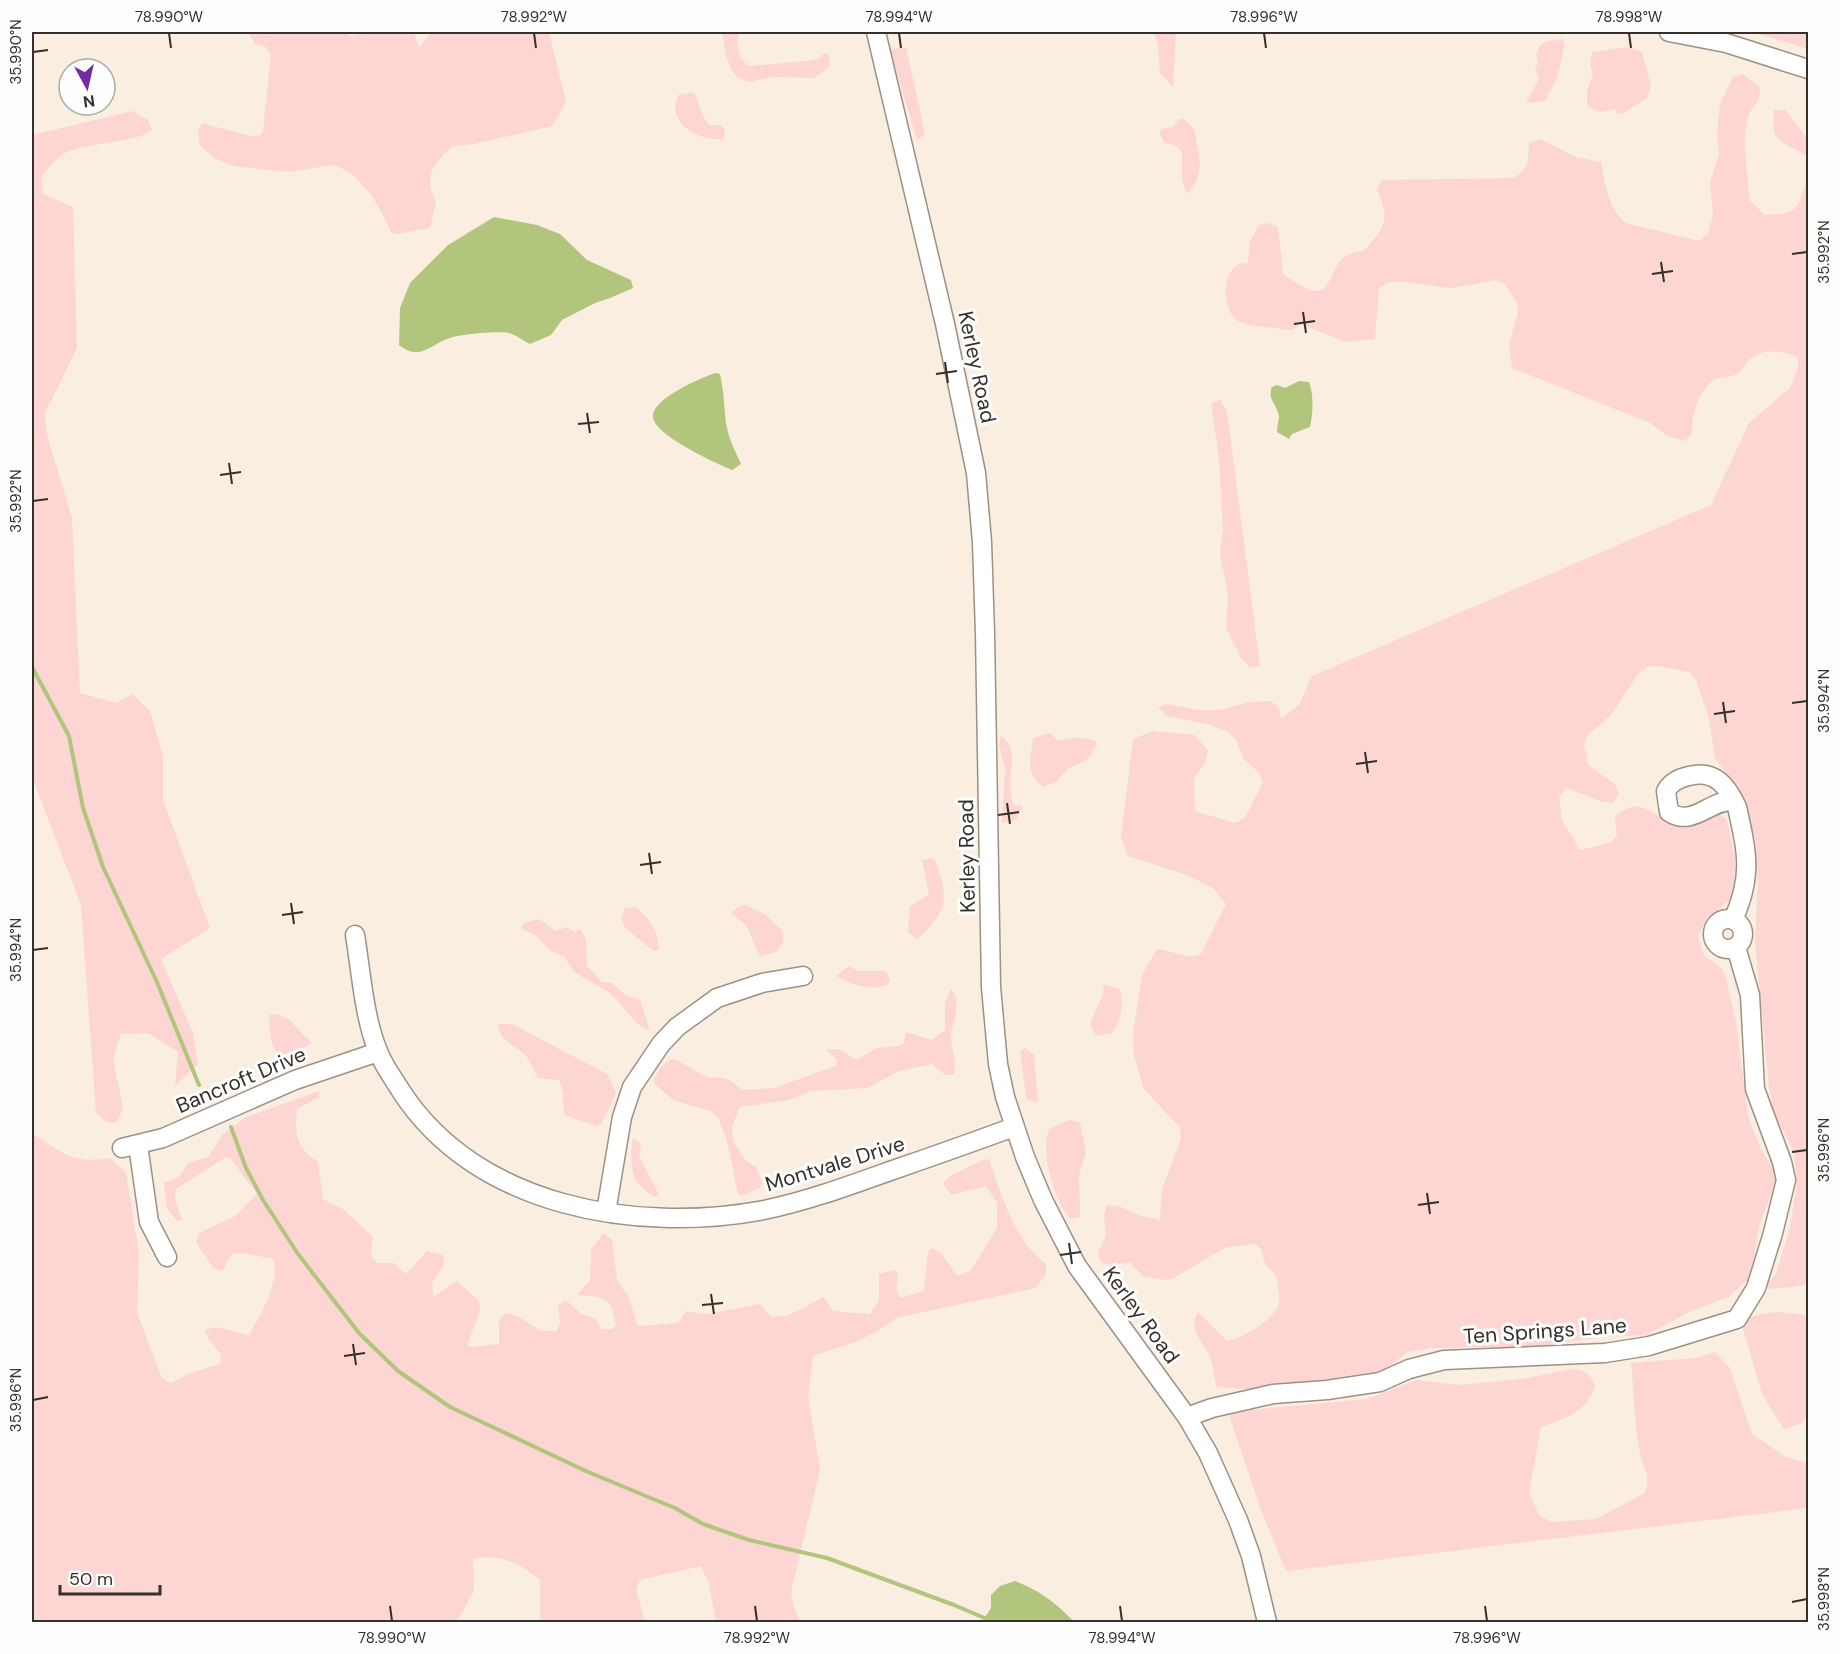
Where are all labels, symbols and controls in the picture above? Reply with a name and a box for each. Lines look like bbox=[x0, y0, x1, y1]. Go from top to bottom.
text: 78.990°W bbox=[135, 7, 204, 27]
text: 78.992°W bbox=[501, 7, 568, 27]
text: 78.994°W bbox=[865, 7, 933, 27]
text: 78.996°W bbox=[1230, 7, 1298, 27]
text: 78.998°W bbox=[1596, 7, 1663, 27]
text: 35.990°N bbox=[6, 19, 26, 85]
north arrow bbox=[57, 57, 117, 117]
text: N bbox=[82, 90, 96, 113]
text: 35.992°N bbox=[1814, 220, 1834, 284]
street label: Kerley Road bbox=[951, 309, 1003, 425]
text: 35.992°N bbox=[6, 469, 26, 533]
text: 35.994°N bbox=[1814, 669, 1834, 733]
street label: Kerley Road bbox=[952, 799, 982, 913]
text: 35.994°N bbox=[6, 918, 26, 982]
street label: Bancroft Drive bbox=[172, 1040, 310, 1120]
text: 35.996°N bbox=[1814, 1118, 1834, 1182]
street label: Montvale Drive bbox=[762, 1129, 908, 1198]
street label: Kerley Road bbox=[1096, 1261, 1186, 1369]
street label: Ten Springs Lane bbox=[1462, 1311, 1628, 1351]
text: 35.996°N bbox=[6, 1368, 26, 1432]
scale bar bbox=[60, 1558, 160, 1596]
text: 50 m bbox=[69, 1567, 113, 1591]
text: 35.998°N bbox=[1814, 1567, 1834, 1631]
text: 78.990°W bbox=[358, 1628, 427, 1648]
text: 78.992°W bbox=[724, 1628, 791, 1648]
text: 78.994°W bbox=[1088, 1628, 1156, 1648]
text: 78.996°W bbox=[1453, 1628, 1521, 1648]

